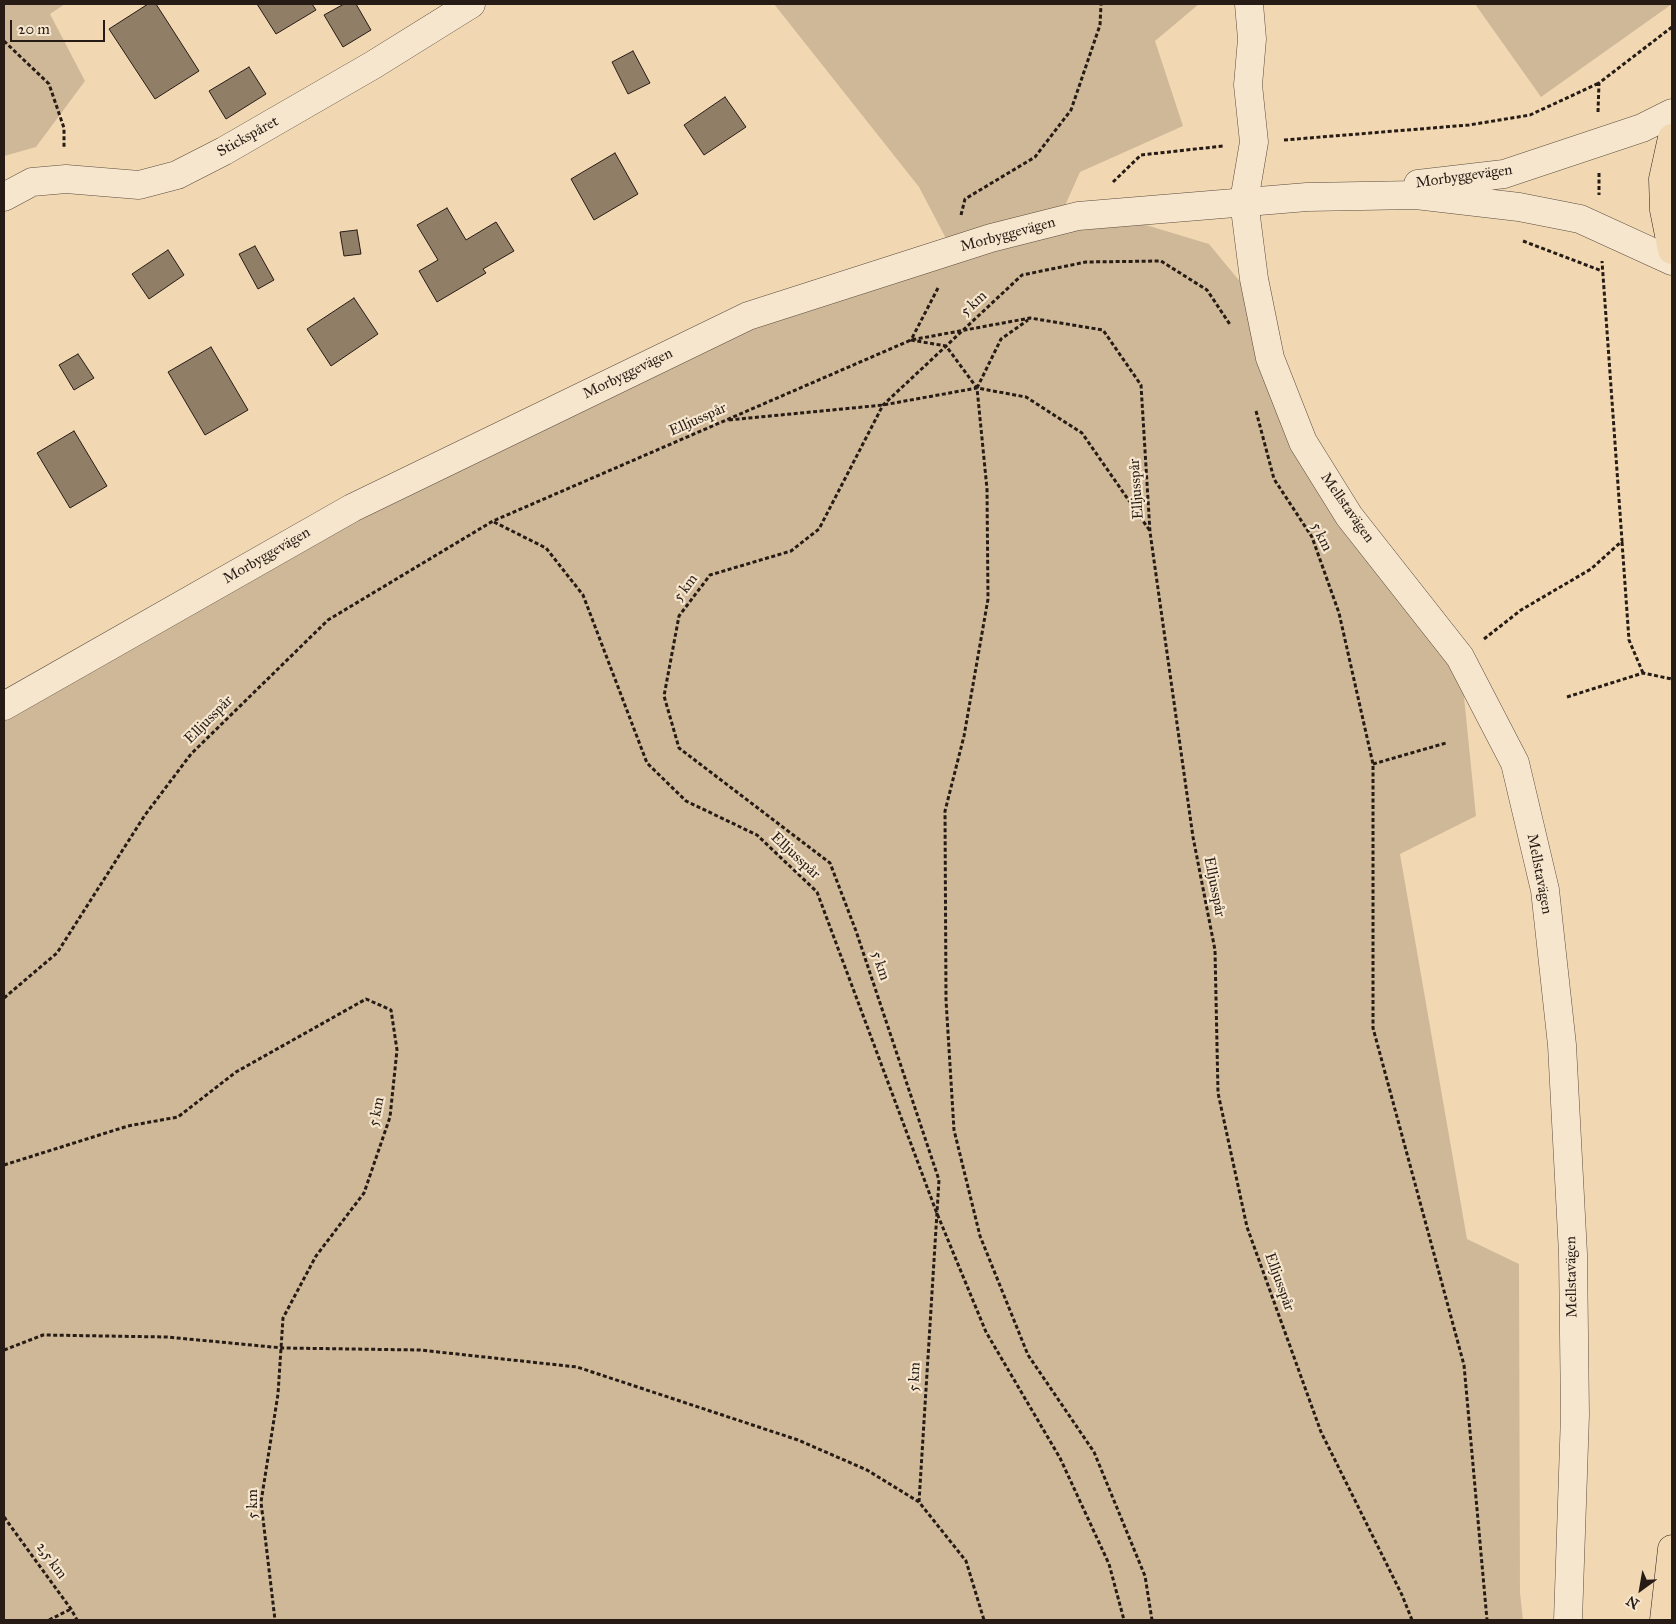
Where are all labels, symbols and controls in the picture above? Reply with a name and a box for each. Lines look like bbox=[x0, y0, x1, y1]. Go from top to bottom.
scale bar bbox=[12, 10, 108, 42]
text: 20 m bbox=[18, 20, 50, 38]
street label: Stickspåret bbox=[214, 113, 282, 161]
street label: Morbyggevägen bbox=[1414, 161, 1514, 193]
street label: Morbyggevägen bbox=[959, 214, 1057, 256]
street label: 5 km bbox=[957, 287, 991, 321]
street label: Morbyggevägen bbox=[580, 345, 676, 403]
street label: Elljusspår bbox=[667, 399, 729, 441]
street label: Elljusspår bbox=[1126, 458, 1148, 520]
street label: Mellstavägen bbox=[1316, 469, 1378, 547]
street label: 5 km bbox=[1306, 520, 1336, 554]
street label: Morbyggevägen bbox=[220, 524, 314, 588]
street label: 5 km bbox=[670, 571, 702, 605]
street label: Elljusspår bbox=[181, 692, 237, 748]
street label: Elljusspår bbox=[767, 829, 823, 883]
street label: Mellstavägen bbox=[1522, 832, 1556, 916]
street label: Elljusspår bbox=[1199, 855, 1229, 919]
street label: 5 km bbox=[867, 949, 893, 983]
street label: 5 km bbox=[365, 1096, 389, 1128]
street label: Mellstavägen bbox=[1562, 1236, 1582, 1318]
street label: Elljusspår bbox=[1260, 1250, 1298, 1314]
street label: 5 km bbox=[905, 1362, 925, 1392]
street label: 5 km bbox=[244, 1489, 262, 1519]
street label: 2,5 km bbox=[32, 1539, 70, 1583]
north arrow bbox=[1616, 1564, 1666, 1614]
text: N bbox=[1623, 1592, 1642, 1612]

